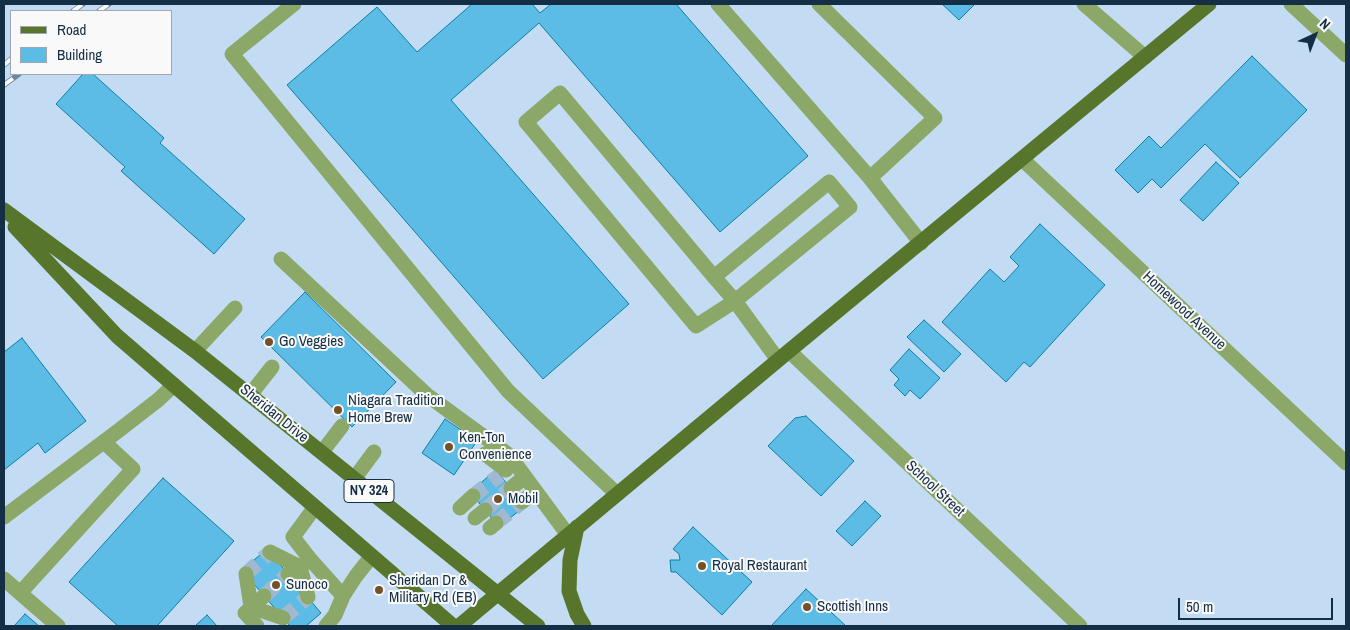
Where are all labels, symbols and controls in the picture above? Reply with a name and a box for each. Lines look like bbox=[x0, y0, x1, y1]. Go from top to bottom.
legend bbox=[10, 10, 172, 75]
north arrow bbox=[1290, 10, 1340, 60]
text: N bbox=[1316, 15, 1334, 33]
text: Road bbox=[57, 19, 86, 40]
text: Building bbox=[57, 44, 102, 65]
street label: Homewood Avenue bbox=[1139, 268, 1229, 354]
place label: Go Veggies bbox=[279, 333, 343, 351]
marker: Go Veggies bbox=[263, 336, 275, 348]
street label: Sheridan Drive bbox=[236, 381, 312, 447]
place label: Niagara Tradition Home Brew bbox=[348, 392, 444, 427]
marker: Niagara Tradition Home Brew bbox=[332, 404, 344, 416]
place label: Ken-Ton Convenience bbox=[459, 429, 531, 464]
marker: Ken-Ton Convenience bbox=[443, 441, 455, 453]
street label: School Street bbox=[902, 457, 968, 521]
road number: NY 324 bbox=[344, 480, 394, 502]
place label: Mobil bbox=[508, 490, 538, 508]
marker: Mobil bbox=[492, 493, 504, 505]
place label: Royal Restaurant bbox=[712, 557, 807, 575]
marker: Royal Restaurant bbox=[696, 560, 708, 572]
place label: Sheridan Dr & Military Rd (EB) bbox=[389, 572, 476, 607]
place label: Sunoco bbox=[286, 576, 328, 594]
marker: Sunoco bbox=[270, 579, 282, 591]
marker: Sheridan Dr & Military Rd (EB) bbox=[373, 584, 385, 596]
scale bar bbox=[1180, 588, 1335, 620]
text: 50 m bbox=[1186, 596, 1213, 617]
place label: Scottish Inns bbox=[817, 598, 888, 616]
marker: Scottish Inns bbox=[801, 601, 813, 613]

